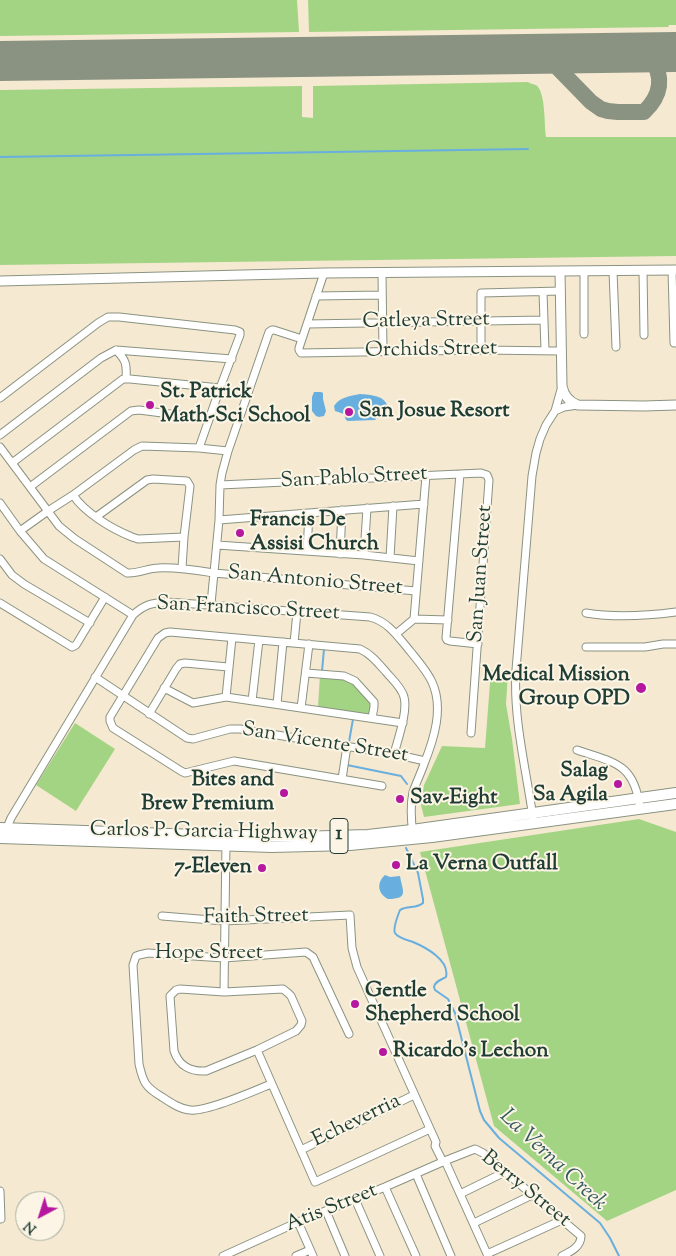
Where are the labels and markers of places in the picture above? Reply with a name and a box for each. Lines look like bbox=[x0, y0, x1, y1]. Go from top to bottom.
place label: St. Patrick Math-Sci School bbox=[160, 380, 310, 430]
marker: St. Patrick Math-Sci School bbox=[144, 399, 156, 411]
place label: San Josue Resort bbox=[359, 399, 509, 425]
marker: San Josue Resort bbox=[343, 406, 355, 418]
place label: Francis De Assisi Church bbox=[250, 508, 379, 558]
marker: Francis De Assisi Church bbox=[234, 527, 246, 539]
place label: Medical Mission Group OPD bbox=[482, 663, 630, 713]
marker: Medical Mission Group OPD bbox=[634, 681, 648, 695]
place label: Salag Sa Agila bbox=[533, 759, 608, 809]
place label: Bites and Brew Premium bbox=[141, 768, 274, 818]
marker: Salag Sa Agila bbox=[612, 778, 624, 790]
place label: Sav-Eight bbox=[410, 786, 498, 812]
marker: Bites and Brew Premium bbox=[278, 787, 290, 799]
marker: Sav-Eight bbox=[394, 793, 406, 805]
place label: La Verna Outfall bbox=[406, 852, 558, 878]
place label: 7-Eleven bbox=[174, 855, 252, 881]
marker: La Verna Outfall bbox=[390, 859, 402, 871]
marker: 7-Eleven bbox=[256, 862, 268, 874]
place label: Gentle Shepherd School bbox=[365, 979, 520, 1029]
marker: Gentle Shepherd School bbox=[349, 998, 361, 1010]
place label: Ricardo's Lechon bbox=[393, 1039, 549, 1065]
marker: Ricardo's Lechon bbox=[377, 1046, 389, 1058]

